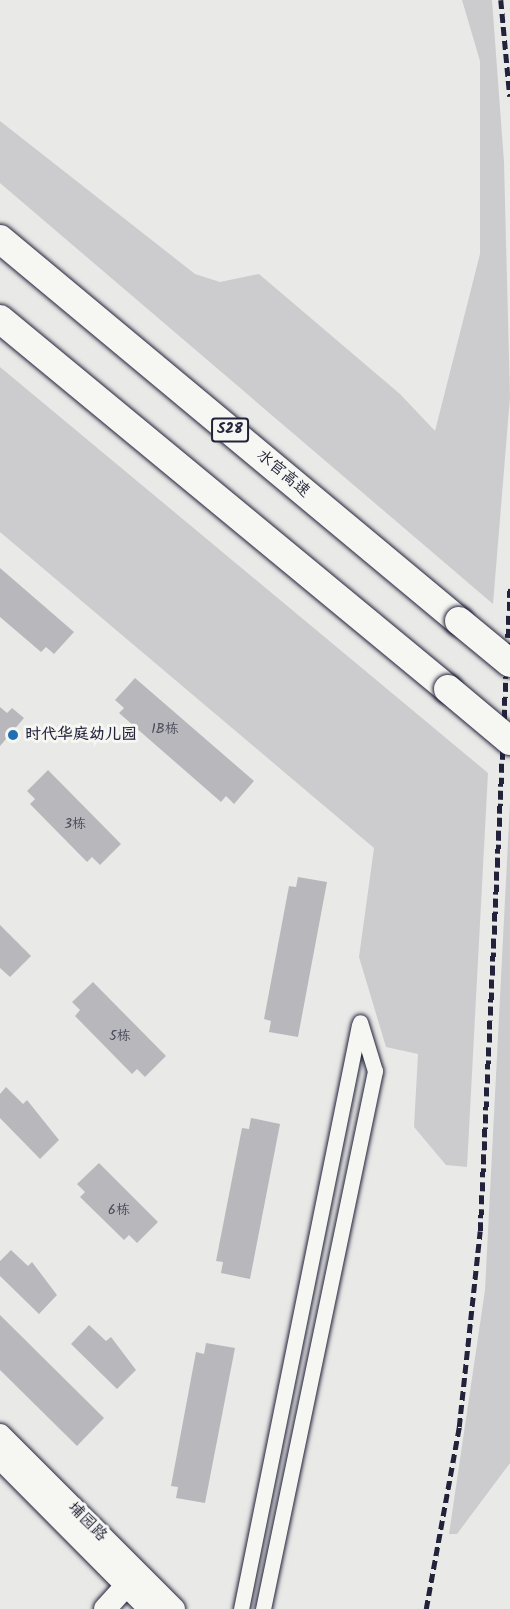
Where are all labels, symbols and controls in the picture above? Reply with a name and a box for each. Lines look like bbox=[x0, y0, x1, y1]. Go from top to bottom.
road number: S28 bbox=[210, 418, 250, 442]
street label: 水官高速 bbox=[252, 446, 314, 502]
house number: 1B栋 bbox=[151, 721, 179, 737]
place label: 时代华庭幼儿园 bbox=[25, 725, 137, 745]
marker: 时代华庭幼儿园 bbox=[6, 728, 20, 742]
house number: 3栋 bbox=[64, 816, 86, 832]
house number: 5栋 bbox=[109, 1028, 131, 1044]
house number: 6栋 bbox=[108, 1202, 130, 1218]
street label: 埔园路 bbox=[63, 1498, 111, 1546]

